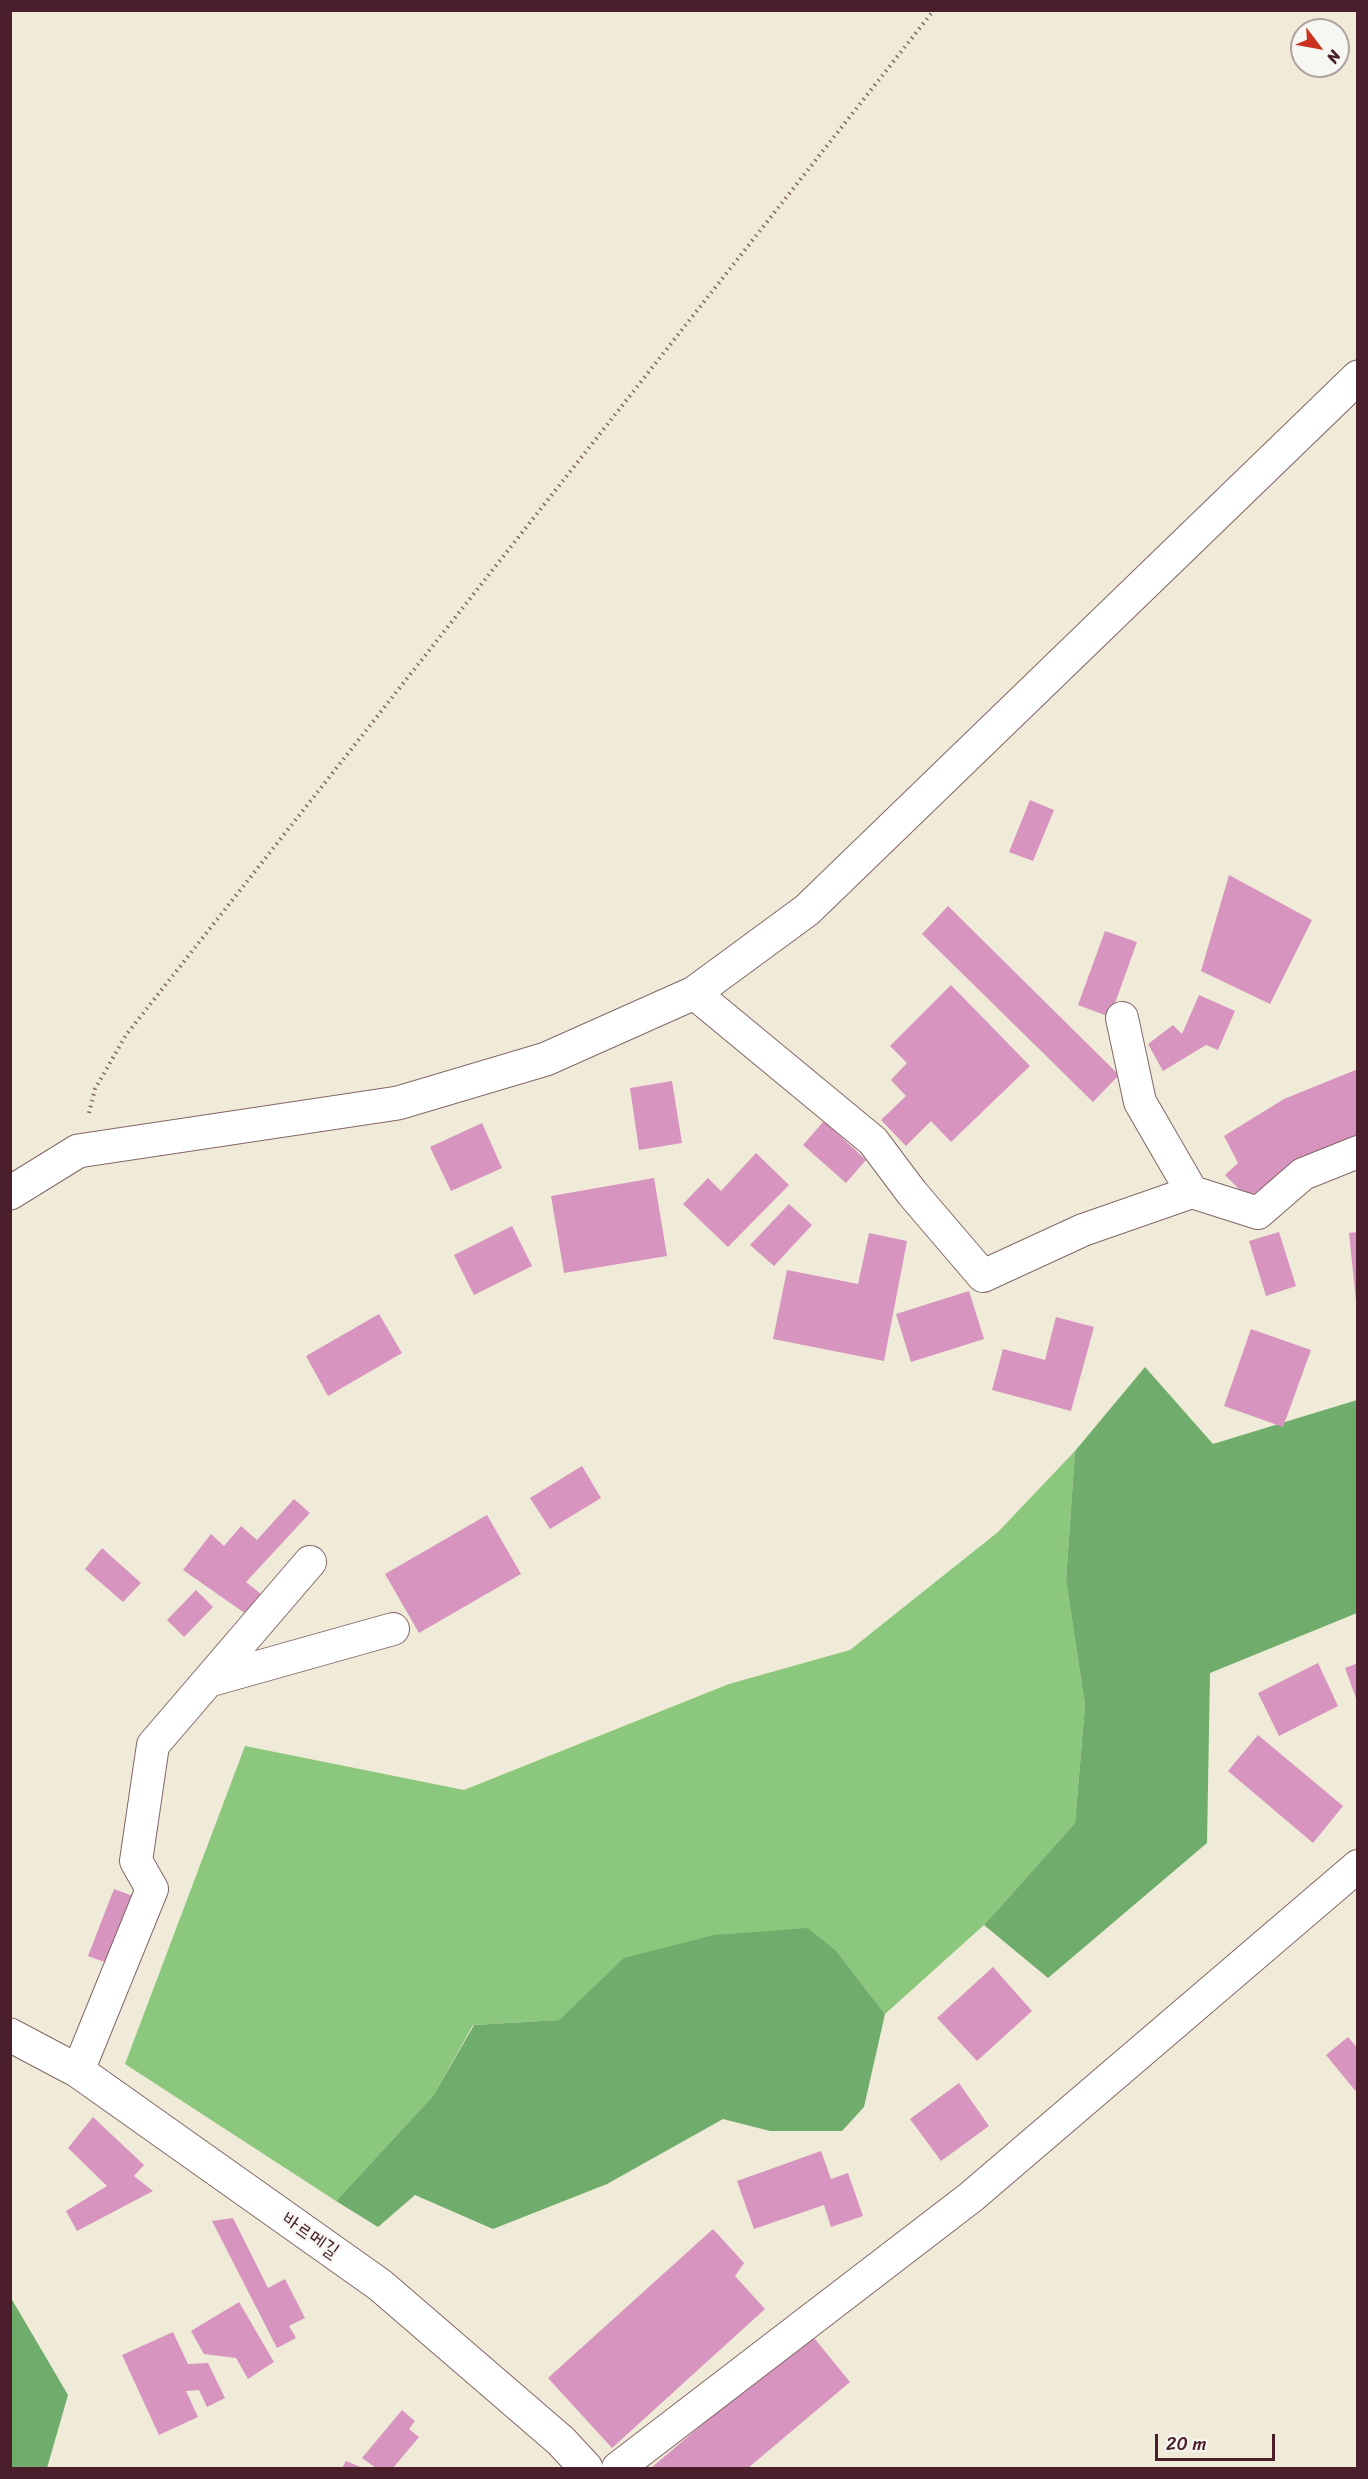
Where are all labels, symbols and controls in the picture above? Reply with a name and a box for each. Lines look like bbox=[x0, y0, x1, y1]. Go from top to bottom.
north arrow bbox=[1290, 18, 1350, 78]
text: N bbox=[1319, 44, 1349, 69]
street label: 바르메길 bbox=[277, 2208, 343, 2264]
scale bar bbox=[1158, 2422, 1278, 2460]
text: 20 m bbox=[1166, 2428, 1206, 2460]

